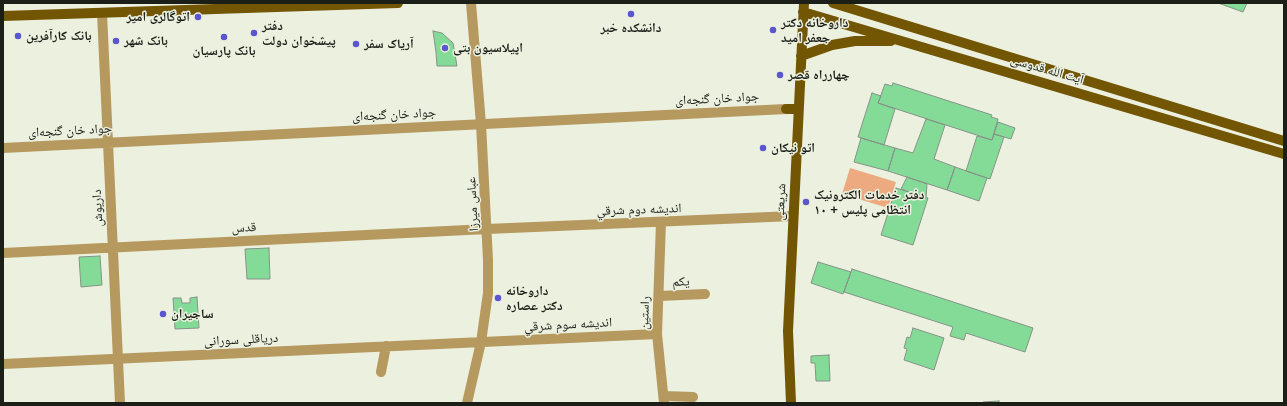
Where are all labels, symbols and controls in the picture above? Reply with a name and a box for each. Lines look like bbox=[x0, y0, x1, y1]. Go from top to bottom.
place label: اتوگالری امیر bbox=[127, 9, 190, 25]
marker: دانشکده خبر bbox=[626, 9, 636, 19]
marker: اتوگالری امیر bbox=[193, 12, 203, 22]
place label: داروخانه دکتر جعفر امید bbox=[781, 15, 848, 46]
place label: دفتر پیشخوان دولت bbox=[262, 18, 336, 49]
place label: دانشکده خبر bbox=[601, 20, 661, 36]
marker: داروخانه دکتر جعفر امید bbox=[768, 25, 778, 35]
place label: بانک کارآفرین bbox=[26, 28, 92, 44]
marker: دفتر پیشخوان دولت bbox=[249, 28, 259, 38]
marker: بانک کارآفرین bbox=[13, 31, 23, 41]
marker: بانک پارسیان bbox=[219, 32, 229, 42]
place label: بانک شهر bbox=[124, 33, 168, 49]
marker: بانک شهر bbox=[111, 36, 121, 46]
place label: آریاک سفر bbox=[364, 36, 414, 52]
marker: آریاک سفر bbox=[351, 39, 361, 49]
place label: اپیلاسیون بتی bbox=[453, 40, 523, 56]
place label: بانک پارسیان bbox=[193, 43, 255, 59]
marker: اپیلاسیون بتی bbox=[440, 43, 450, 53]
street label: آیت الله قدوسی bbox=[1009, 52, 1085, 88]
place label: چهارراه قصر bbox=[788, 67, 850, 83]
marker: چهارراه قصر bbox=[775, 70, 785, 80]
street label: جواد خان گنجه‌ای bbox=[675, 89, 759, 109]
street label: جواد خان گنجه‌ای bbox=[352, 105, 436, 125]
street label: جواد خان گنجه‌ای bbox=[28, 121, 112, 141]
place label: اتو نیکان bbox=[771, 140, 815, 156]
marker: اتو نیکان bbox=[758, 143, 768, 153]
street label: عباس میرزا bbox=[464, 176, 482, 232]
street label: شریعتی bbox=[772, 183, 790, 221]
place label: دفتر خدمات الکترونیک انتظامی پلیس + ۱۰ bbox=[814, 187, 924, 218]
street label: داریوش bbox=[89, 189, 107, 227]
marker: دفتر خدمات الکترونیک انتظامی پلیس + ۱۰ bbox=[801, 197, 811, 207]
street label: انديشه دوم شرقي bbox=[596, 201, 682, 219]
street label: قدس bbox=[231, 220, 257, 236]
street label: یکم bbox=[672, 274, 690, 290]
place label: داروخانه دکتر عصاره bbox=[506, 283, 563, 314]
marker: داروخانه دکتر عصاره bbox=[493, 293, 503, 303]
street label: راستین bbox=[637, 296, 653, 330]
place label: ساجیران bbox=[171, 306, 214, 322]
marker: ساجیران bbox=[158, 309, 168, 319]
street label: اندیشه سوم شرقي bbox=[524, 315, 612, 335]
street label: دریاقلی سورانی bbox=[203, 330, 279, 350]

